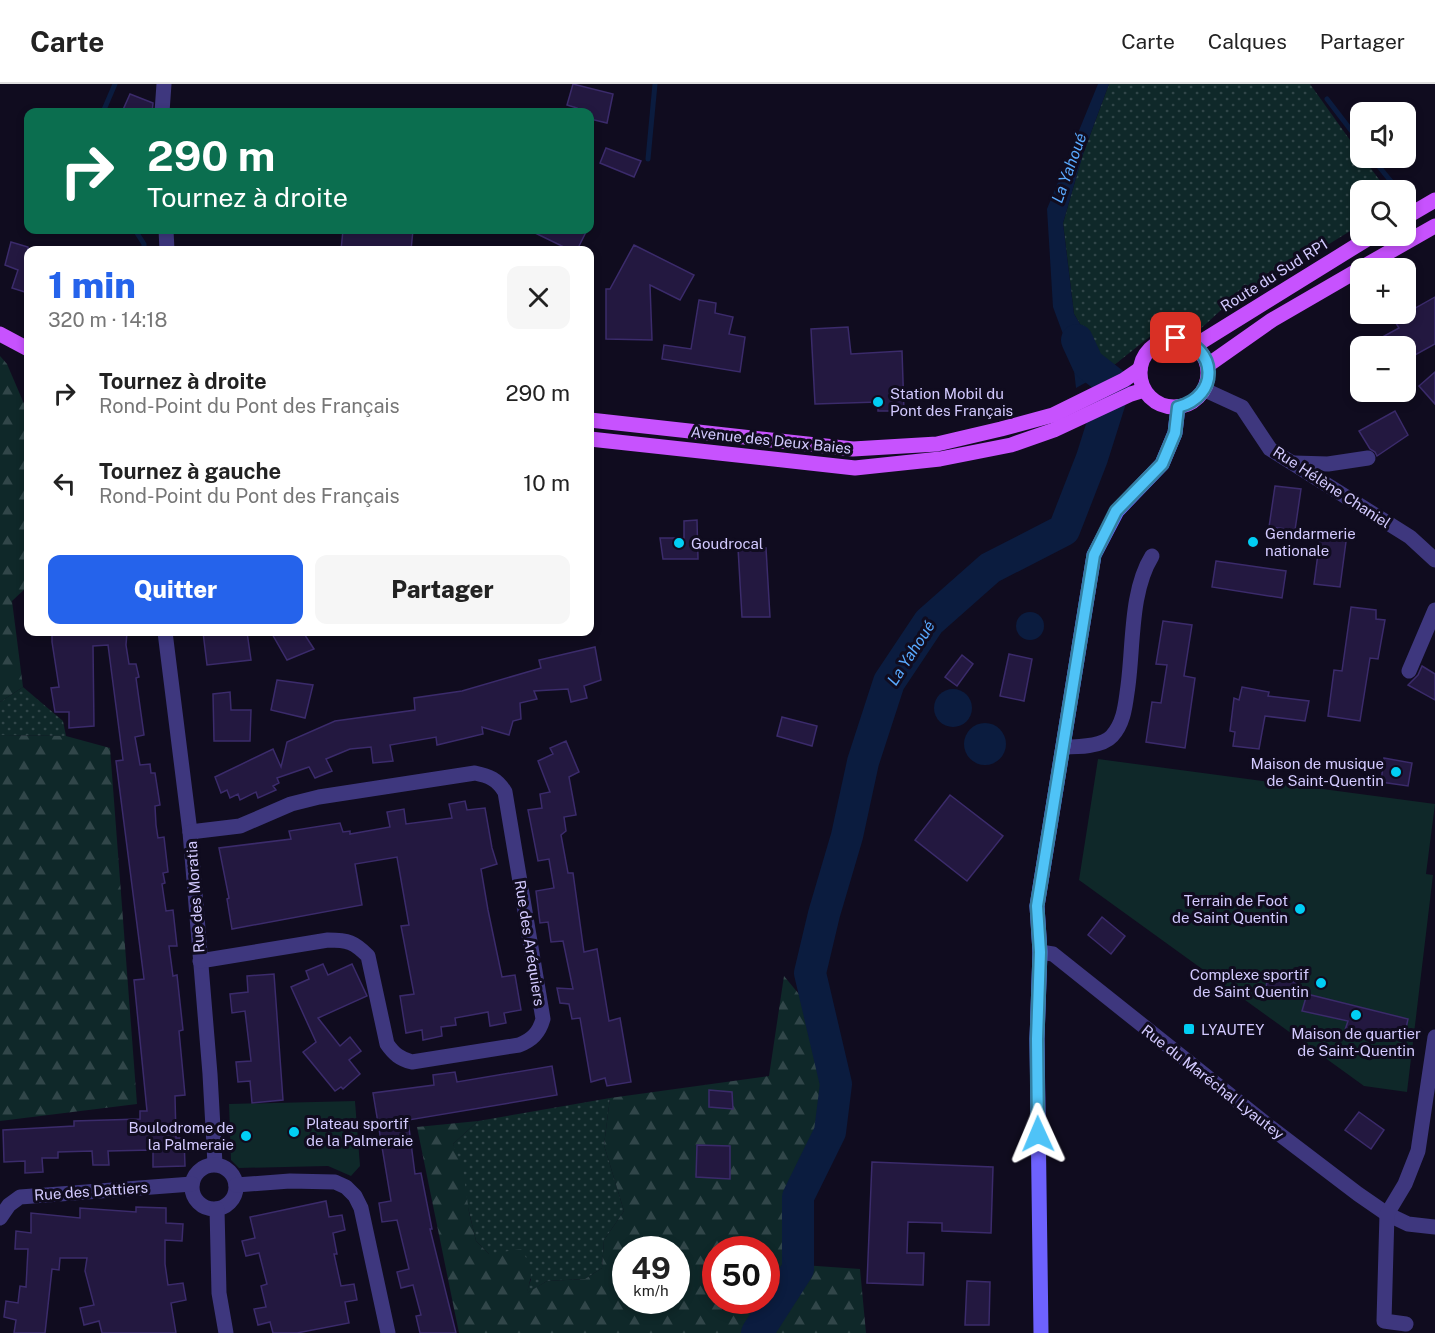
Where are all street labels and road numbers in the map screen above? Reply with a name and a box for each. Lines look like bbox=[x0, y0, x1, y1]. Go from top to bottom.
street label: Route du Sud RP1 bbox=[1217, 235, 1331, 315]
street label: Avenue des Deux Baies bbox=[690, 423, 852, 457]
street label: Rue Hélène Chaniel bbox=[1270, 443, 1394, 531]
street label: Rue des Moratia bbox=[183, 840, 207, 954]
street label: Rue des Aréquiers bbox=[512, 879, 548, 1007]
street label: Rue du Maréchal Lyautey bbox=[1139, 1021, 1287, 1143]
street label: Rue des Dattiers bbox=[34, 1179, 148, 1203]

